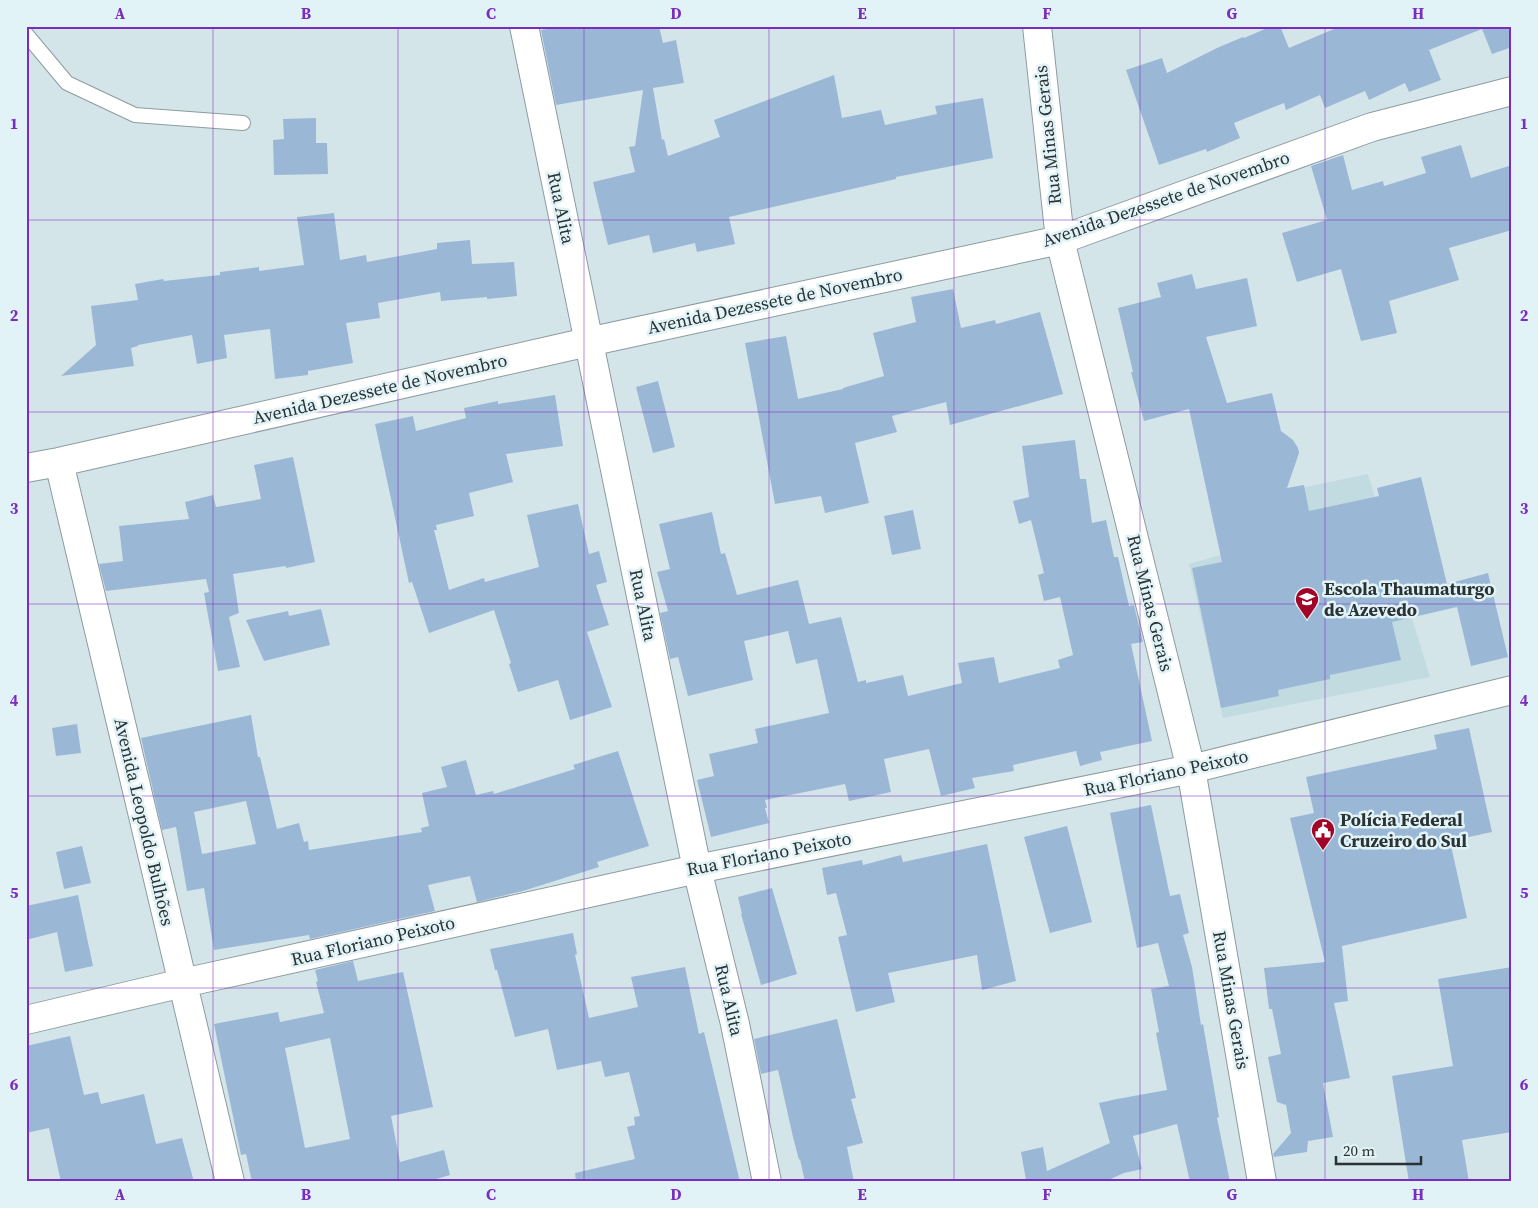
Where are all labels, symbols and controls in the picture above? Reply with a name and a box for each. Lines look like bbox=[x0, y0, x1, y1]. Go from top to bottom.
text: A bbox=[115, 2, 126, 24]
text: B bbox=[301, 2, 312, 24]
text: C bbox=[486, 2, 496, 24]
text: D bbox=[670, 2, 682, 24]
text: E bbox=[857, 2, 867, 24]
text: F bbox=[1042, 2, 1052, 24]
text: G bbox=[1227, 2, 1238, 24]
text: H bbox=[1412, 2, 1424, 24]
street label: Rua Minas Gerais bbox=[1028, 64, 1067, 206]
text: 1 bbox=[10, 112, 18, 134]
text: 1 bbox=[1520, 112, 1528, 134]
street label: Avenida Dezessete de Novembro bbox=[1039, 144, 1293, 253]
street label: Rua Alita bbox=[542, 170, 581, 247]
street label: Avenida Dezessete de Novembro bbox=[645, 261, 905, 340]
text: 2 bbox=[10, 304, 19, 326]
text: 2 bbox=[1520, 304, 1529, 326]
street label: Avenida Dezessete de Novembro bbox=[250, 347, 510, 430]
text: 3 bbox=[10, 497, 19, 519]
text: 3 bbox=[1520, 497, 1529, 519]
street label: Rua Minas Gerais bbox=[1121, 532, 1180, 674]
street label: Rua Alita bbox=[624, 567, 663, 644]
place label: Escola Thaumaturgo de Azevedo bbox=[1324, 576, 1494, 622]
school or university icon: Escola Thaumaturgo de Azevedo bbox=[1294, 586, 1320, 620]
text: 4 bbox=[10, 689, 19, 711]
text: 4 bbox=[1520, 689, 1529, 711]
street label: Avenida Leopoldo Bulhões bbox=[108, 716, 181, 928]
street label: Rua Floriano Peixoto bbox=[1081, 743, 1250, 802]
place label: Polícia Federal Cruzeiro do Sul bbox=[1340, 807, 1467, 853]
public building icon: Polícia Federal Cruzeiro do Sul bbox=[1310, 817, 1336, 851]
street label: Rua Floriano Peixoto bbox=[684, 825, 854, 882]
text: 5 bbox=[10, 881, 19, 903]
text: 5 bbox=[1520, 881, 1529, 903]
street label: Rua Floriano Peixoto bbox=[289, 909, 457, 972]
street label: Rua Minas Gerais bbox=[1207, 929, 1256, 1071]
street label: Rua Alita bbox=[709, 961, 750, 1039]
text: 6 bbox=[10, 1073, 19, 1095]
text: 6 bbox=[1520, 1073, 1529, 1095]
scale bar bbox=[1336, 1133, 1420, 1165]
text: 20 m bbox=[1343, 1140, 1375, 1161]
text: A bbox=[115, 1183, 126, 1205]
text: B bbox=[301, 1183, 312, 1205]
text: C bbox=[486, 1183, 496, 1205]
text: D bbox=[670, 1183, 682, 1205]
text: E bbox=[857, 1183, 867, 1205]
text: F bbox=[1042, 1183, 1052, 1205]
text: G bbox=[1227, 1183, 1238, 1205]
text: H bbox=[1412, 1183, 1424, 1205]

